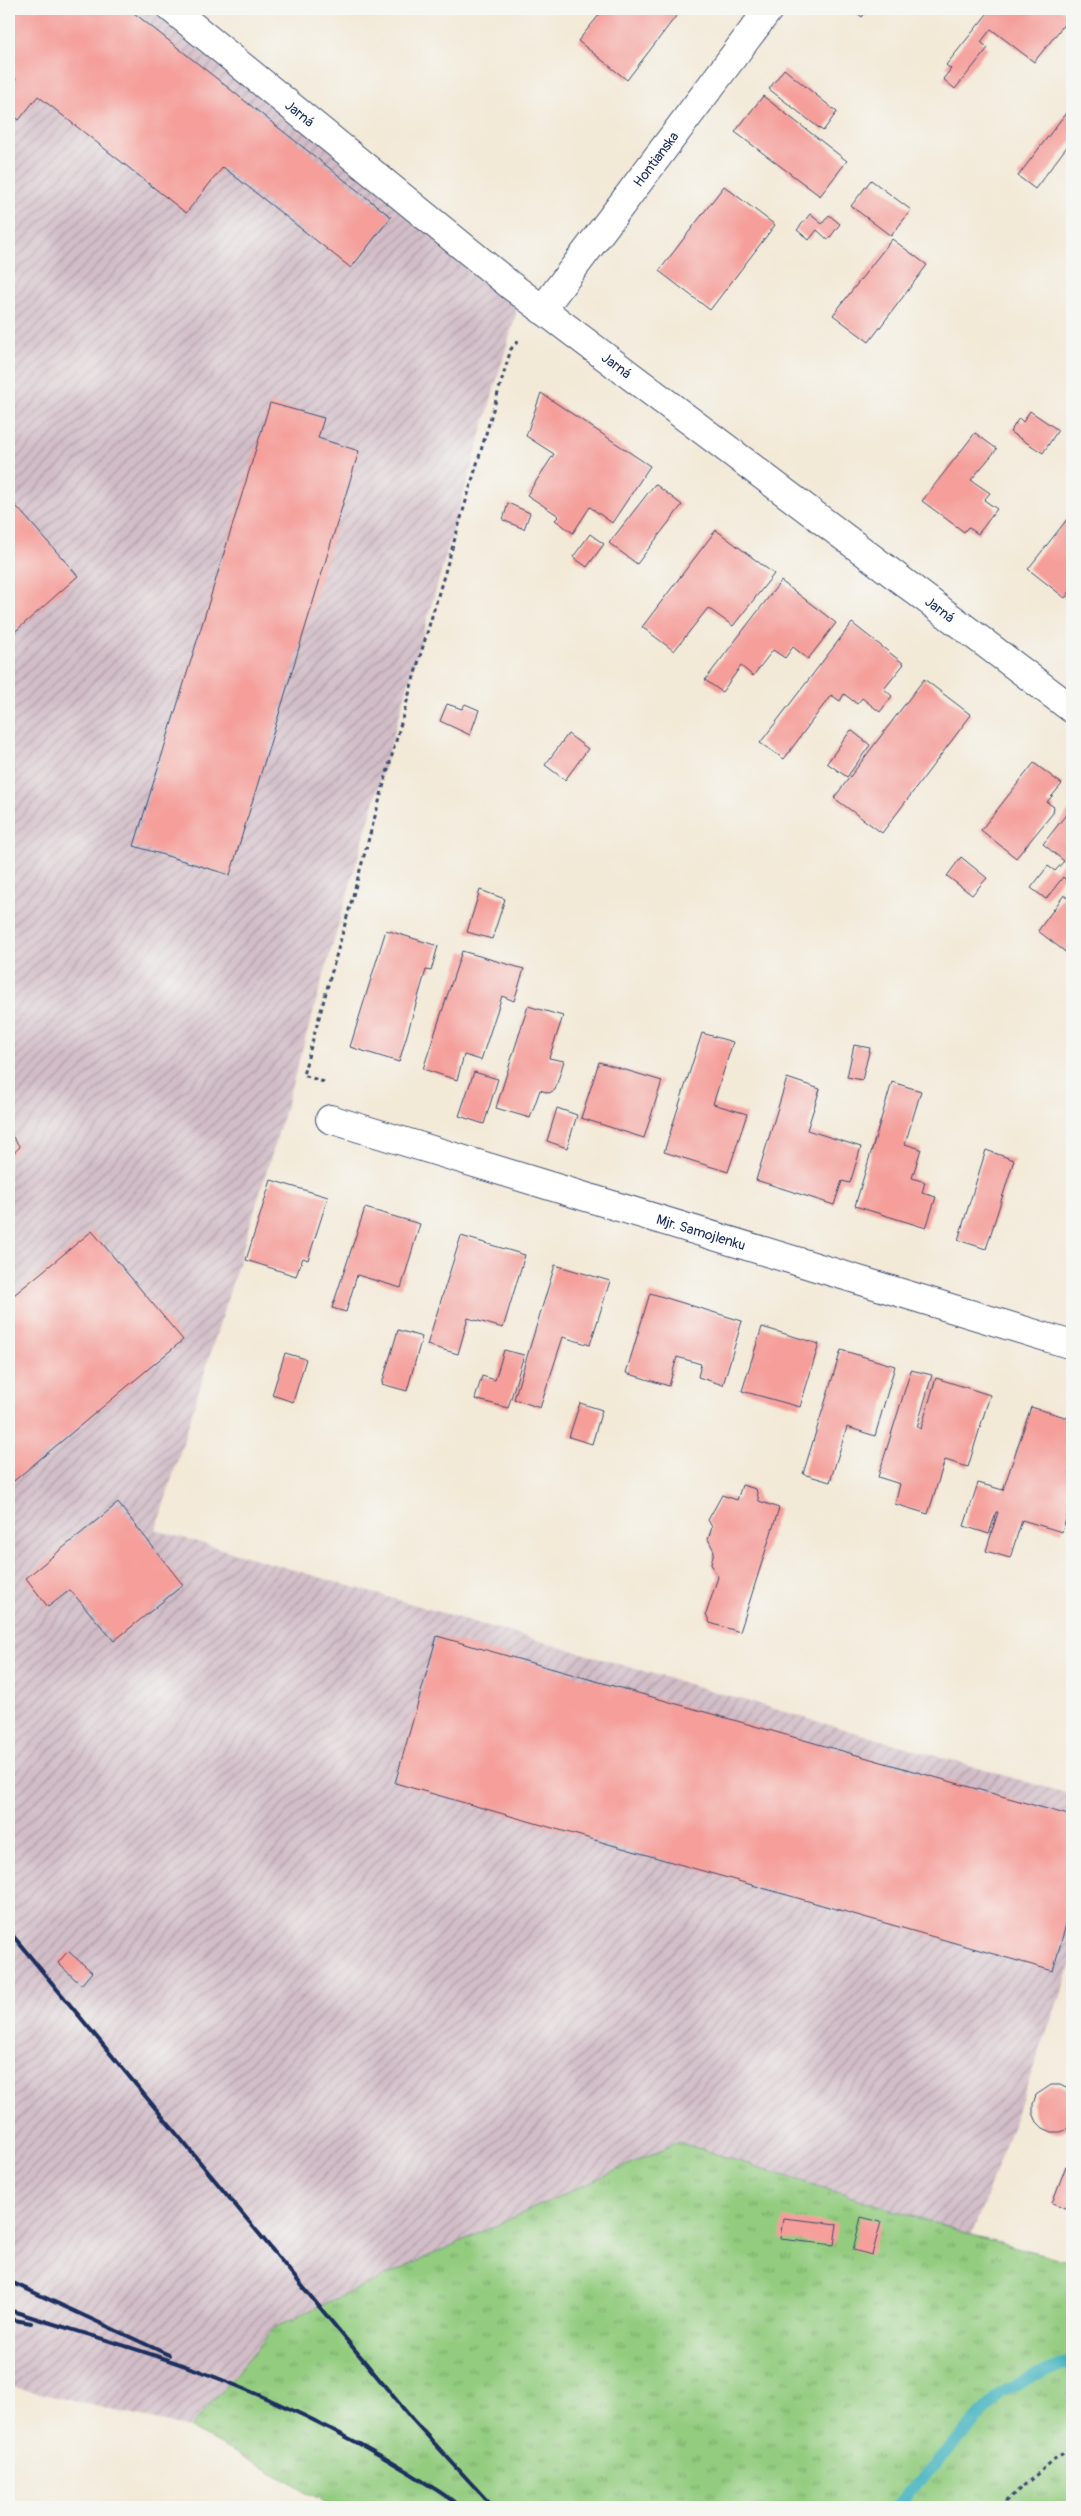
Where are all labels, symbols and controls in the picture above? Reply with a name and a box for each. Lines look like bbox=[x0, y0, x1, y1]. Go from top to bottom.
street label: Jarná bbox=[282, 96, 318, 130]
street label: Hontianska bbox=[630, 128, 682, 190]
street label: Jarná bbox=[598, 349, 635, 382]
street label: Jarná bbox=[922, 593, 958, 626]
street label: Mjr. Samojlenku bbox=[655, 1210, 748, 1254]

